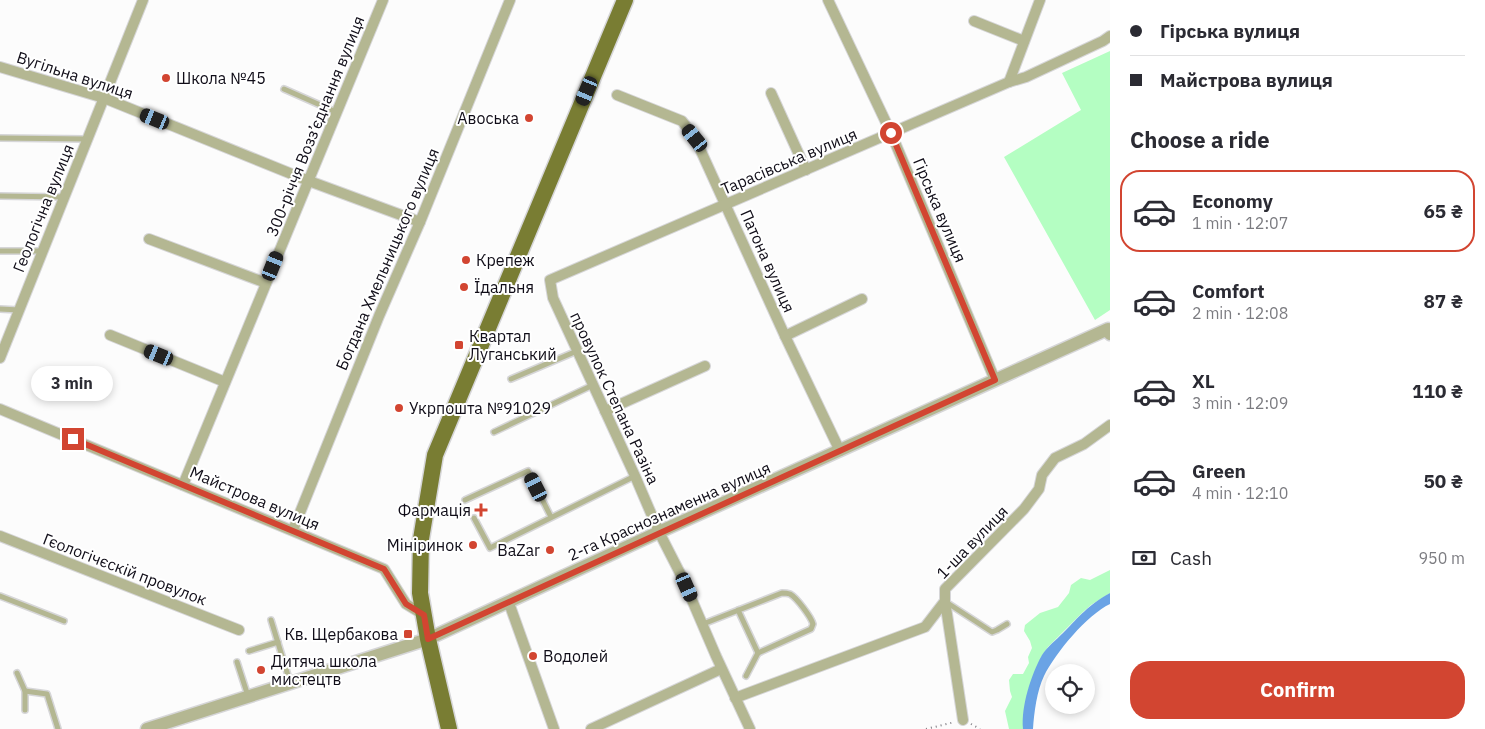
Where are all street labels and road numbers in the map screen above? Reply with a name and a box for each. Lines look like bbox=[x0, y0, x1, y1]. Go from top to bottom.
street label: 300-річчя Возз’єднання вулиця bbox=[261, 13, 369, 239]
street label: Вугільна вулиця bbox=[14, 47, 136, 103]
street label: Тарасівська вулиця bbox=[718, 123, 860, 199]
street label: Геологічна вулиця bbox=[8, 141, 78, 275]
street label: Богдана Хмельницького вулиця bbox=[331, 145, 443, 373]
street label: Гірська вулиця bbox=[909, 155, 971, 265]
street label: Патона вулиця bbox=[736, 206, 800, 316]
street label: провулок Степана Разіна bbox=[566, 309, 664, 488]
street label: 2-га Краснознаменна вулиця bbox=[564, 457, 774, 565]
street label: Майстрова вулиця bbox=[187, 462, 323, 534]
street label: 1-ша вулиця bbox=[932, 501, 1012, 583]
street label: Гєологічєскій провулок bbox=[40, 529, 210, 610]

